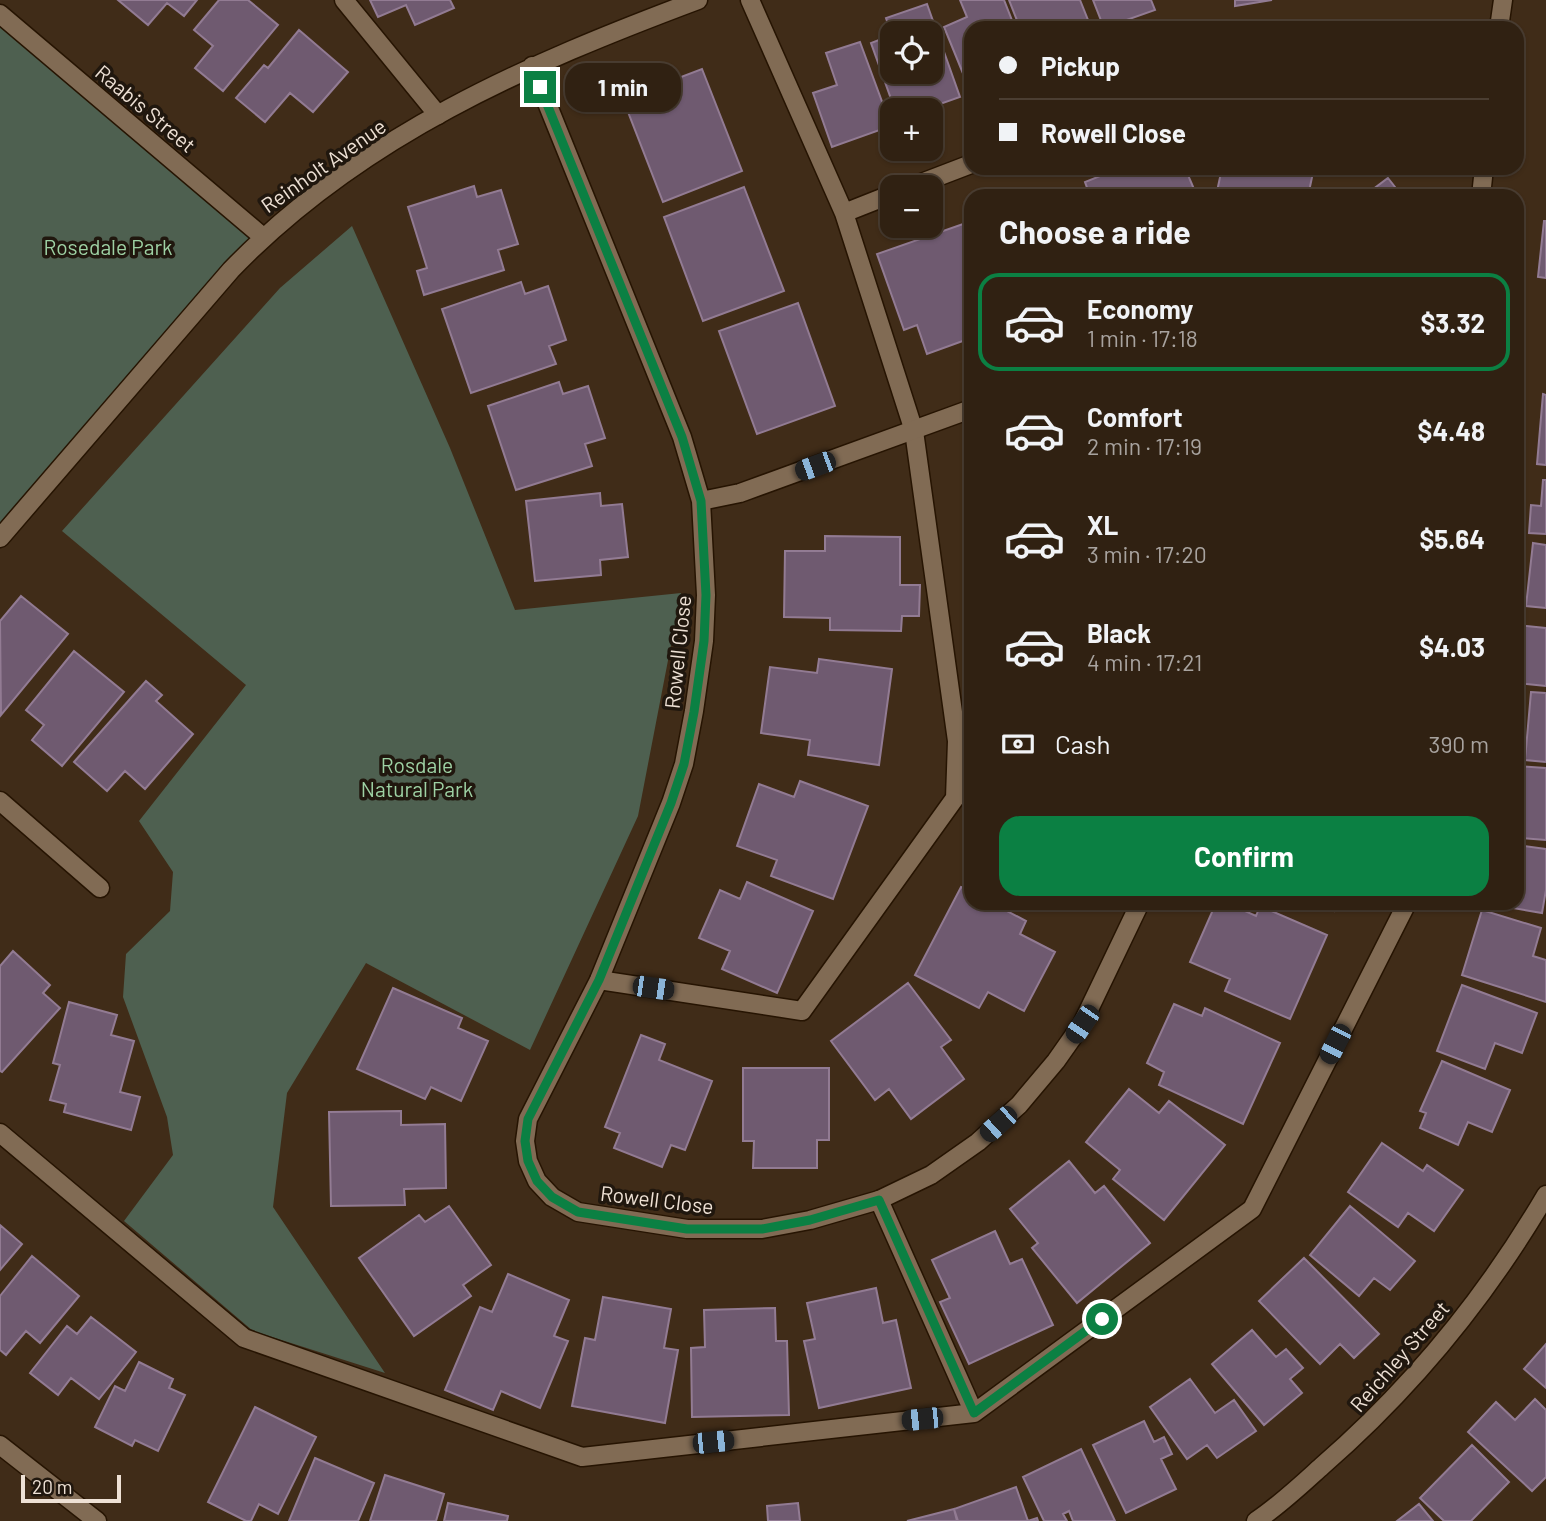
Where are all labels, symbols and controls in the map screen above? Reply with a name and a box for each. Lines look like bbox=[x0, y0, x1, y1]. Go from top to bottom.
map controls bbox=[880, 21, 943, 238]
button: locate bbox=[880, 21, 943, 84]
text: Pickup bbox=[1041, 50, 1120, 81]
street label: Raabis Street bbox=[91, 59, 201, 157]
callout: 1 min bbox=[564, 62, 680, 112]
route end bbox=[524, 71, 556, 103]
text: 1 min bbox=[598, 73, 648, 101]
button: + bbox=[880, 98, 943, 161]
street label: Reinholt Avenue bbox=[256, 113, 390, 217]
text: Rowell Close bbox=[1041, 117, 1186, 148]
button: − bbox=[880, 175, 943, 238]
text: Choose a ride bbox=[999, 212, 1191, 250]
park label: Rosedale Park bbox=[43, 234, 173, 259]
icon: car bbox=[1003, 291, 1066, 354]
text: Economy bbox=[1087, 293, 1193, 324]
text: $3.32 bbox=[1420, 307, 1485, 338]
text: 1 min · 17:18 bbox=[1087, 324, 1198, 352]
icon: car bbox=[1003, 399, 1066, 462]
text: Comfort bbox=[1087, 401, 1183, 432]
text: $4.48 bbox=[1418, 415, 1485, 446]
text: 2 min · 17:19 bbox=[1087, 432, 1202, 460]
car bbox=[792, 449, 839, 483]
icon: car bbox=[1003, 507, 1066, 570]
text: XL bbox=[1087, 509, 1118, 540]
text: $5.64 bbox=[1419, 523, 1485, 554]
text: 3 min · 17:20 bbox=[1087, 540, 1207, 568]
street label: Rowell Close bbox=[659, 594, 695, 710]
icon: car bbox=[1003, 615, 1066, 678]
text: Black bbox=[1087, 617, 1151, 648]
text: $4.03 bbox=[1419, 631, 1485, 662]
text: 4 min · 17:21 bbox=[1087, 648, 1202, 676]
icon: cash bbox=[999, 725, 1037, 763]
text: Cash bbox=[1055, 728, 1110, 759]
text: 390 m bbox=[1429, 730, 1489, 758]
park label: Rosdale Natural Park bbox=[361, 752, 473, 801]
button: Confirm bbox=[999, 816, 1489, 896]
car bbox=[631, 975, 676, 1001]
car bbox=[1062, 1001, 1103, 1047]
car bbox=[1317, 1021, 1354, 1067]
car bbox=[976, 1102, 1021, 1146]
street label: Rowell Close bbox=[599, 1180, 715, 1218]
street label: Reichley Street bbox=[1344, 1296, 1454, 1416]
route start bbox=[1086, 1303, 1118, 1335]
car bbox=[901, 1406, 944, 1432]
car bbox=[692, 1429, 735, 1455]
scale bar bbox=[21, 1472, 121, 1504]
text: 20 m bbox=[32, 1475, 72, 1498]

